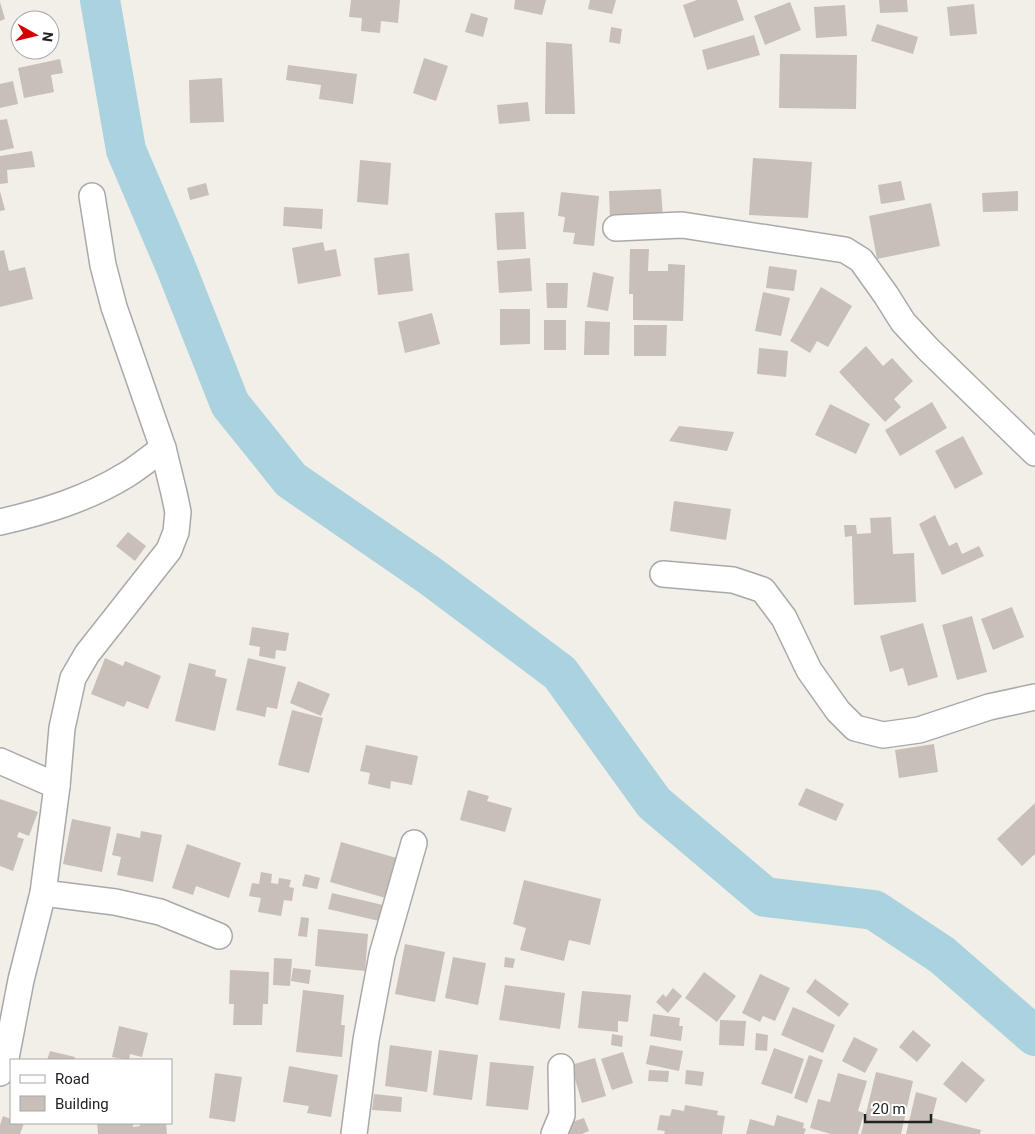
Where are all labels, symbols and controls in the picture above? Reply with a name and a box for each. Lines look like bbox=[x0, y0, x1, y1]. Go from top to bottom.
north arrow bbox=[10, 10, 60, 60]
text: N bbox=[39, 31, 56, 43]
legend bbox=[10, 1059, 172, 1124]
text: Road bbox=[55, 1070, 89, 1088]
scale bar bbox=[865, 1092, 931, 1124]
text: Building bbox=[55, 1095, 109, 1113]
text: 20 m bbox=[872, 1100, 906, 1118]

